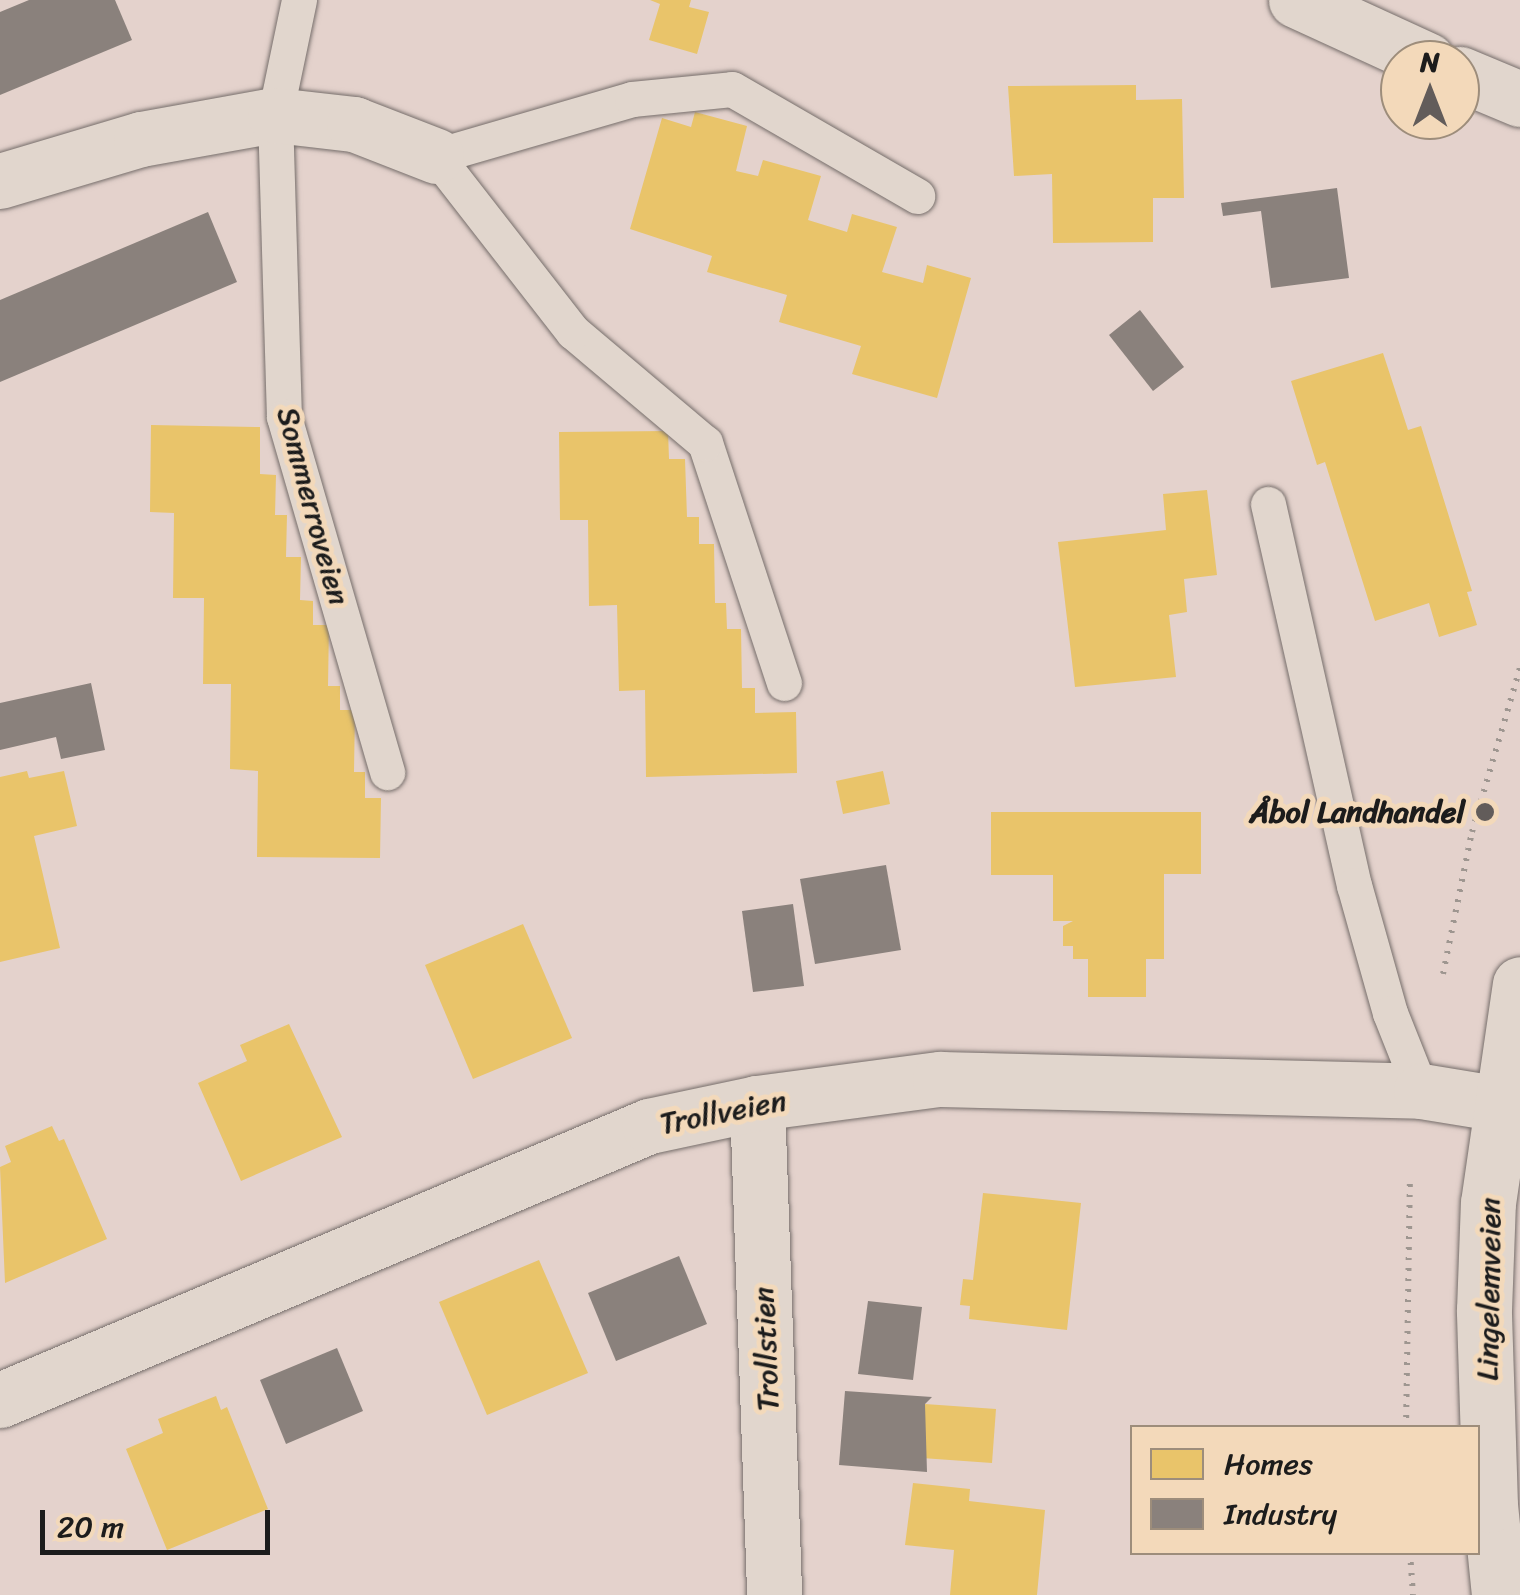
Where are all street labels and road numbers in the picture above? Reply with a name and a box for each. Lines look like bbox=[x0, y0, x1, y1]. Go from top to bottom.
street label: Sommerroveien bbox=[269, 403, 357, 609]
street label: Trollveien bbox=[657, 1082, 789, 1142]
street label: Lingelemveien bbox=[1469, 1197, 1509, 1381]
street label: Trollstien bbox=[746, 1286, 786, 1412]

